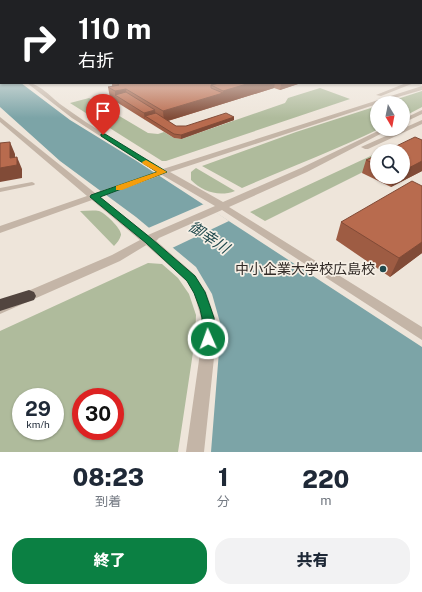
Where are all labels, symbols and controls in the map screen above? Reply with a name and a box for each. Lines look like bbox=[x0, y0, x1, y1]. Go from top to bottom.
text: 110 m bbox=[78, 12, 151, 45]
icon: right bbox=[12, 16, 64, 68]
text: 右折 bbox=[78, 50, 114, 71]
pin bbox=[86, 94, 120, 135]
north arrow bbox=[370, 96, 410, 136]
map controls bbox=[370, 96, 410, 184]
icon: arrive bbox=[92, 100, 114, 122]
button: search bbox=[370, 144, 410, 184]
water label: 御幸川 bbox=[185, 218, 234, 257]
place label: 中小企業大学校広島校 bbox=[235, 261, 375, 277]
marker: 中小企業大学校広島校 bbox=[378, 264, 388, 274]
position arrow bbox=[187, 318, 229, 360]
speed limit sign: 30 bbox=[72, 388, 124, 440]
text: 29 bbox=[25, 397, 51, 421]
text: km/h bbox=[26, 418, 50, 430]
text: 08:23 bbox=[73, 463, 144, 491]
text: 1 bbox=[218, 463, 228, 491]
text: 220 bbox=[302, 465, 349, 493]
text: m bbox=[320, 493, 331, 508]
text: 到着 bbox=[95, 494, 121, 509]
text: 分 bbox=[217, 494, 230, 509]
button: 終了 bbox=[12, 538, 207, 584]
button: 共有 bbox=[215, 538, 410, 584]

